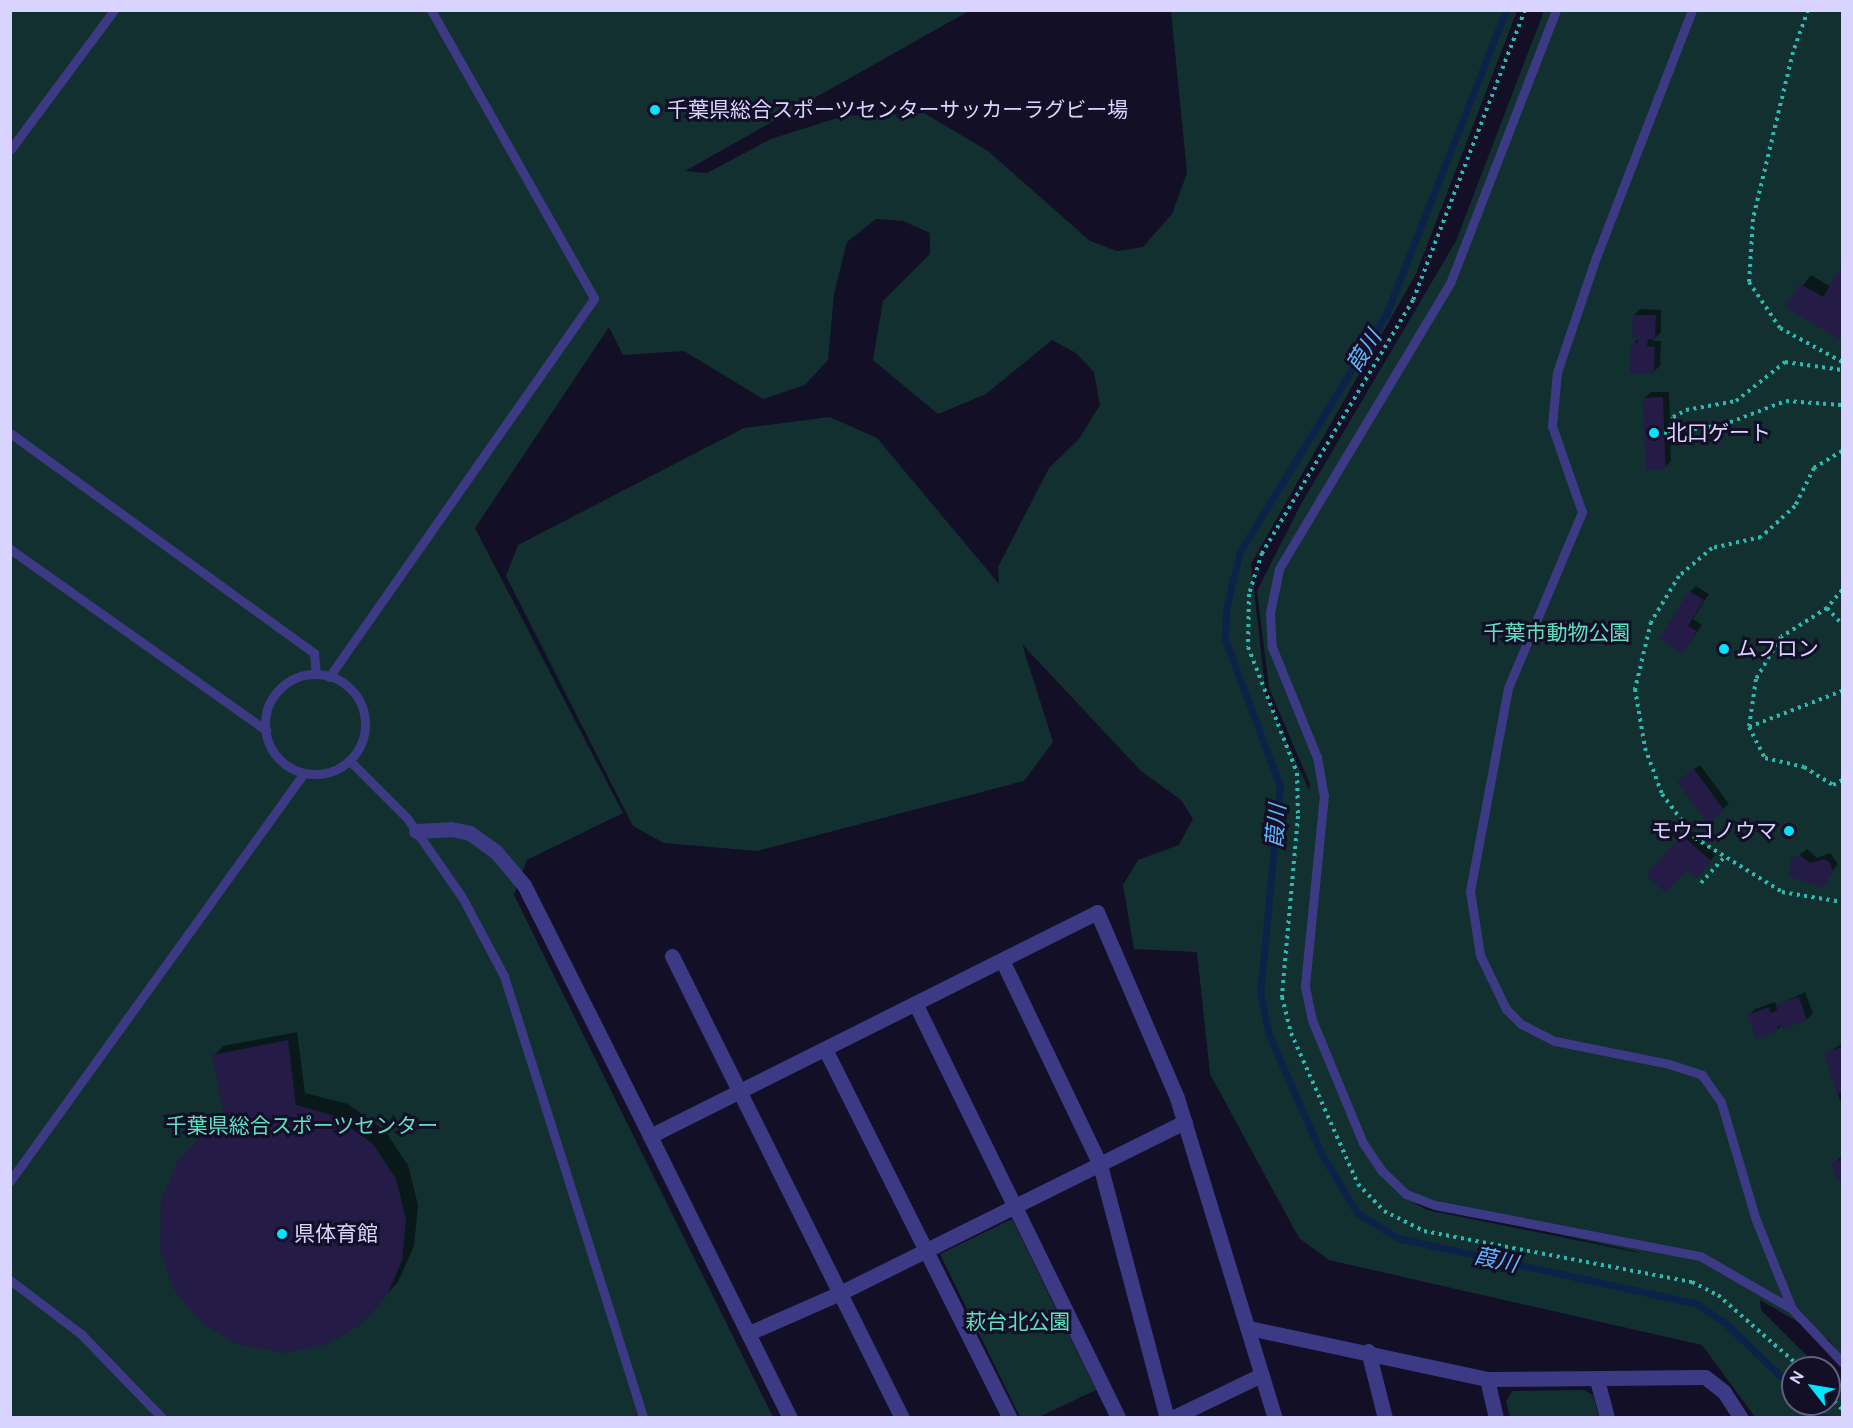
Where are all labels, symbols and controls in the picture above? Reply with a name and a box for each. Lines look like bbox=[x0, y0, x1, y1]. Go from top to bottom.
place label: 千葉県総合スポーツセンターサッカーラグビー場 bbox=[667, 97, 1129, 123]
marker: 千葉県総合スポーツセンターサッカーラグビー場 bbox=[648, 103, 662, 117]
water label: 葭川 bbox=[1341, 325, 1387, 377]
place label: 北口ゲート bbox=[1666, 420, 1771, 446]
marker: 北口ゲート bbox=[1647, 426, 1661, 440]
park label: 千葉市動物公園 bbox=[1484, 620, 1630, 646]
place label: ムフロン bbox=[1736, 636, 1820, 662]
marker: ムフロン bbox=[1717, 642, 1731, 656]
water label: 葭川 bbox=[1261, 803, 1291, 849]
place label: モウコノウマ bbox=[1651, 818, 1777, 844]
marker: モウコノウマ bbox=[1782, 824, 1796, 838]
park label: 千葉県総合スポーツセンター bbox=[166, 1113, 438, 1139]
place label: 県体育館 bbox=[294, 1221, 378, 1247]
marker: 県体育館 bbox=[275, 1227, 289, 1241]
water label: 葭川 bbox=[1472, 1243, 1520, 1277]
park label: 萩台北公園 bbox=[966, 1309, 1070, 1335]
north arrow bbox=[1781, 1356, 1841, 1416]
text: N bbox=[1785, 1367, 1809, 1388]

